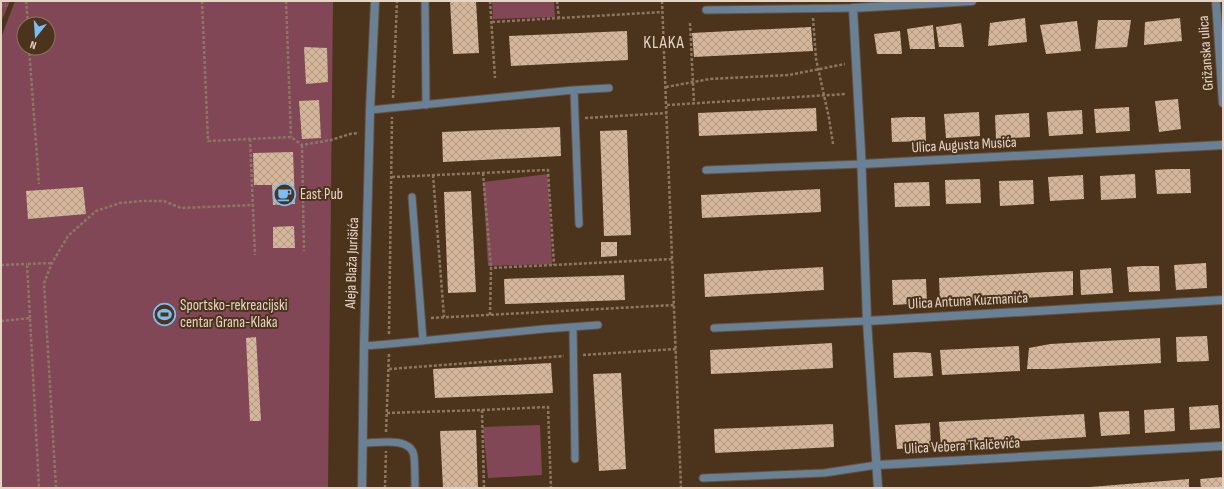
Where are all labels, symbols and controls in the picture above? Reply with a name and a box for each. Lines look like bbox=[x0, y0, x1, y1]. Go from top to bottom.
street label: Grižanska ulica bbox=[1194, 15, 1218, 91]
north arrow bbox=[16, 16, 56, 56]
district label: KLAKA bbox=[643, 33, 685, 53]
text: N bbox=[28, 38, 38, 52]
street label: Ulica Augusta Musića bbox=[911, 133, 1017, 157]
cafe icon: East Pub bbox=[271, 181, 297, 207]
place label: East Pub bbox=[300, 185, 343, 204]
street label: Aleja Blaža Jurišića bbox=[341, 217, 363, 310]
street label: Ulica Antuna Kuzmanića bbox=[907, 288, 1029, 314]
place label: Sportsko-rekreacijski centar Grana-Klaka bbox=[180, 296, 288, 332]
sports icon: Sportsko-rekreacijski centar Grana-Klaka bbox=[152, 301, 178, 327]
street label: Ulica Vebera Tkalčevića bbox=[903, 433, 1021, 459]

